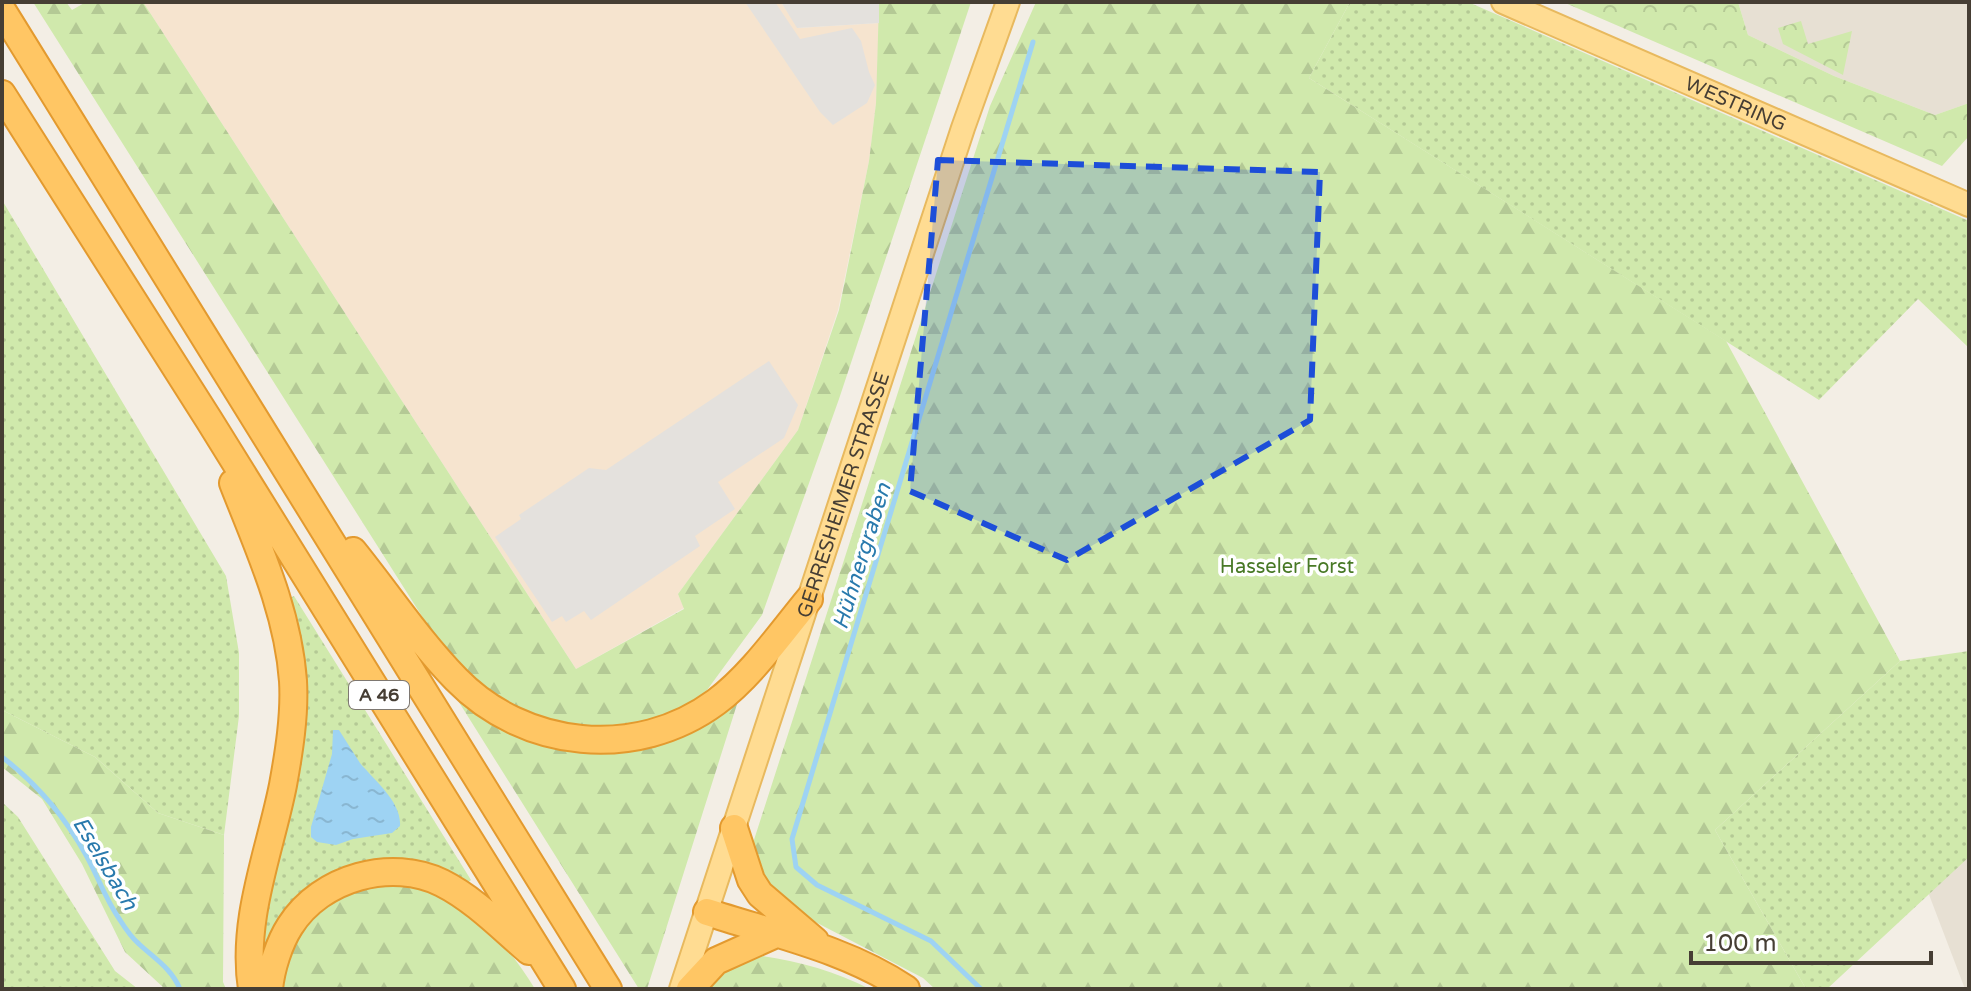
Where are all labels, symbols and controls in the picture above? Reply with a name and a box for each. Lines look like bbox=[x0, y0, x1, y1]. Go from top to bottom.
street label: WESTRING bbox=[1681, 72, 1790, 137]
street label: GERRESHEIMER STRASSE bbox=[792, 369, 895, 621]
water label: Hühnergraben bbox=[827, 479, 897, 633]
park label: Hasseler Forst bbox=[1220, 555, 1355, 579]
road number: A 46 bbox=[349, 681, 409, 709]
water label: Eselsbach bbox=[67, 812, 143, 915]
scale bar bbox=[1691, 915, 1931, 965]
text: 100 m bbox=[1703, 929, 1777, 958]

